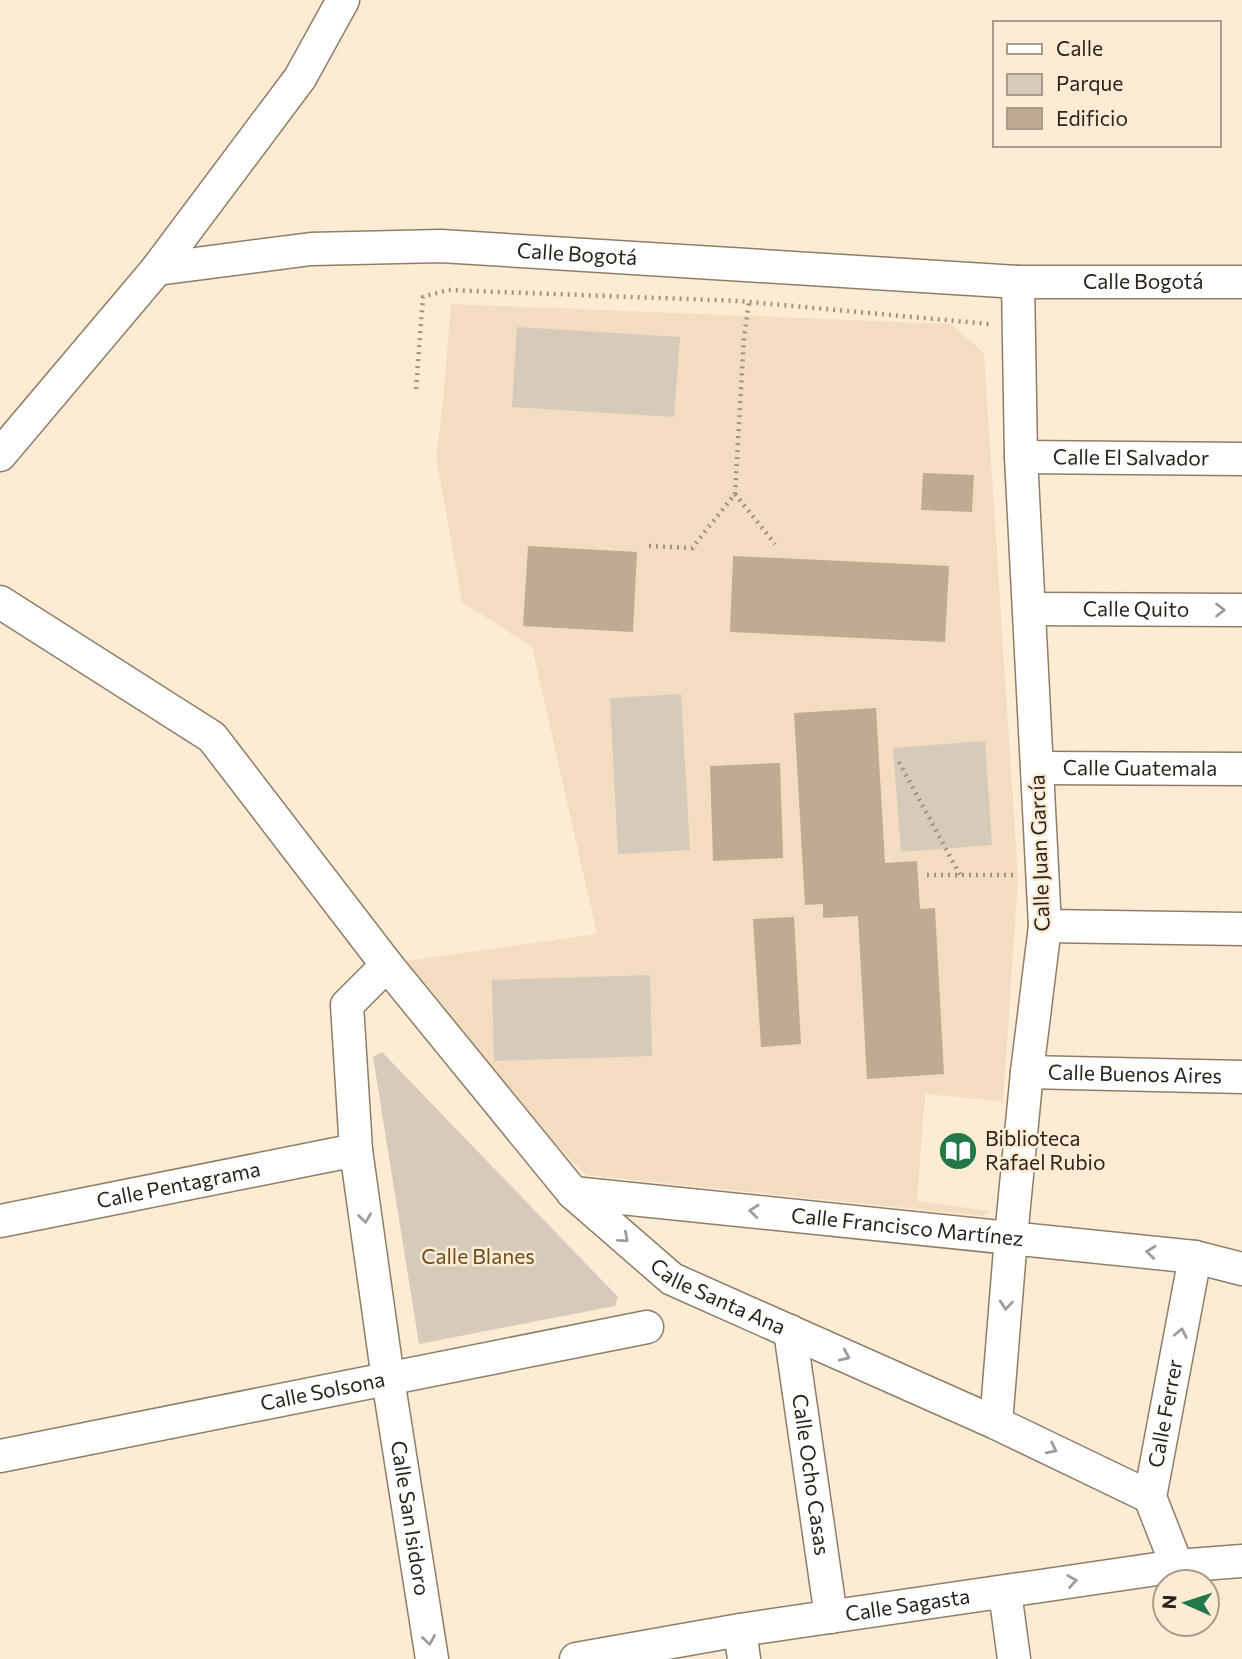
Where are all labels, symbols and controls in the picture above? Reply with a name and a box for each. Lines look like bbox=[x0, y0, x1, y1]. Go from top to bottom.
legend bbox=[993, 21, 1221, 147]
text: Calle bbox=[1056, 35, 1103, 60]
text: Parque bbox=[1056, 70, 1123, 95]
text: Edificio bbox=[1056, 105, 1128, 130]
street label: Calle Bogotá bbox=[516, 237, 638, 269]
street label: Calle Bogotá bbox=[1083, 268, 1203, 293]
street label: Calle El Salvador bbox=[1053, 443, 1209, 470]
street label: Calle Quito bbox=[1083, 595, 1189, 621]
one-way arrow bbox=[1215, 602, 1225, 618]
street label: Calle Guatemala bbox=[1063, 754, 1217, 780]
street label: Calle Juan García bbox=[1023, 774, 1054, 932]
street label: Calle Buenos Aires bbox=[1048, 1058, 1222, 1088]
place label: Biblioteca Rafael Rubio bbox=[985, 1125, 1106, 1174]
library icon: Biblioteca Rafael Rubio bbox=[937, 1130, 979, 1172]
street label: Calle Pentagrama bbox=[94, 1155, 262, 1212]
street label: Calle Francisco Martínez bbox=[790, 1202, 1025, 1250]
one-way arrow bbox=[748, 1204, 759, 1219]
one-way arrow bbox=[358, 1212, 373, 1223]
one-way arrow bbox=[616, 1230, 629, 1242]
park label: Calle Blanes bbox=[421, 1243, 535, 1268]
one-way arrow bbox=[1145, 1245, 1156, 1260]
street label: Calle Santa Ana bbox=[646, 1252, 790, 1339]
one-way arrow bbox=[999, 1299, 1014, 1310]
one-way arrow bbox=[1173, 1327, 1188, 1339]
one-way arrow bbox=[837, 1348, 850, 1362]
street label: Calle Ferrer bbox=[1142, 1357, 1187, 1470]
street label: Calle Solsona bbox=[258, 1366, 387, 1415]
street label: Calle Ocho Casas bbox=[788, 1392, 836, 1557]
street label: Calle San Isidoro bbox=[387, 1439, 436, 1597]
one-way arrow bbox=[1045, 1441, 1057, 1455]
north arrow bbox=[1151, 1568, 1221, 1638]
one-way arrow bbox=[1066, 1574, 1078, 1589]
street label: Calle Sagasta bbox=[843, 1582, 972, 1625]
text: N bbox=[1157, 1594, 1180, 1610]
one-way arrow bbox=[421, 1634, 436, 1646]

